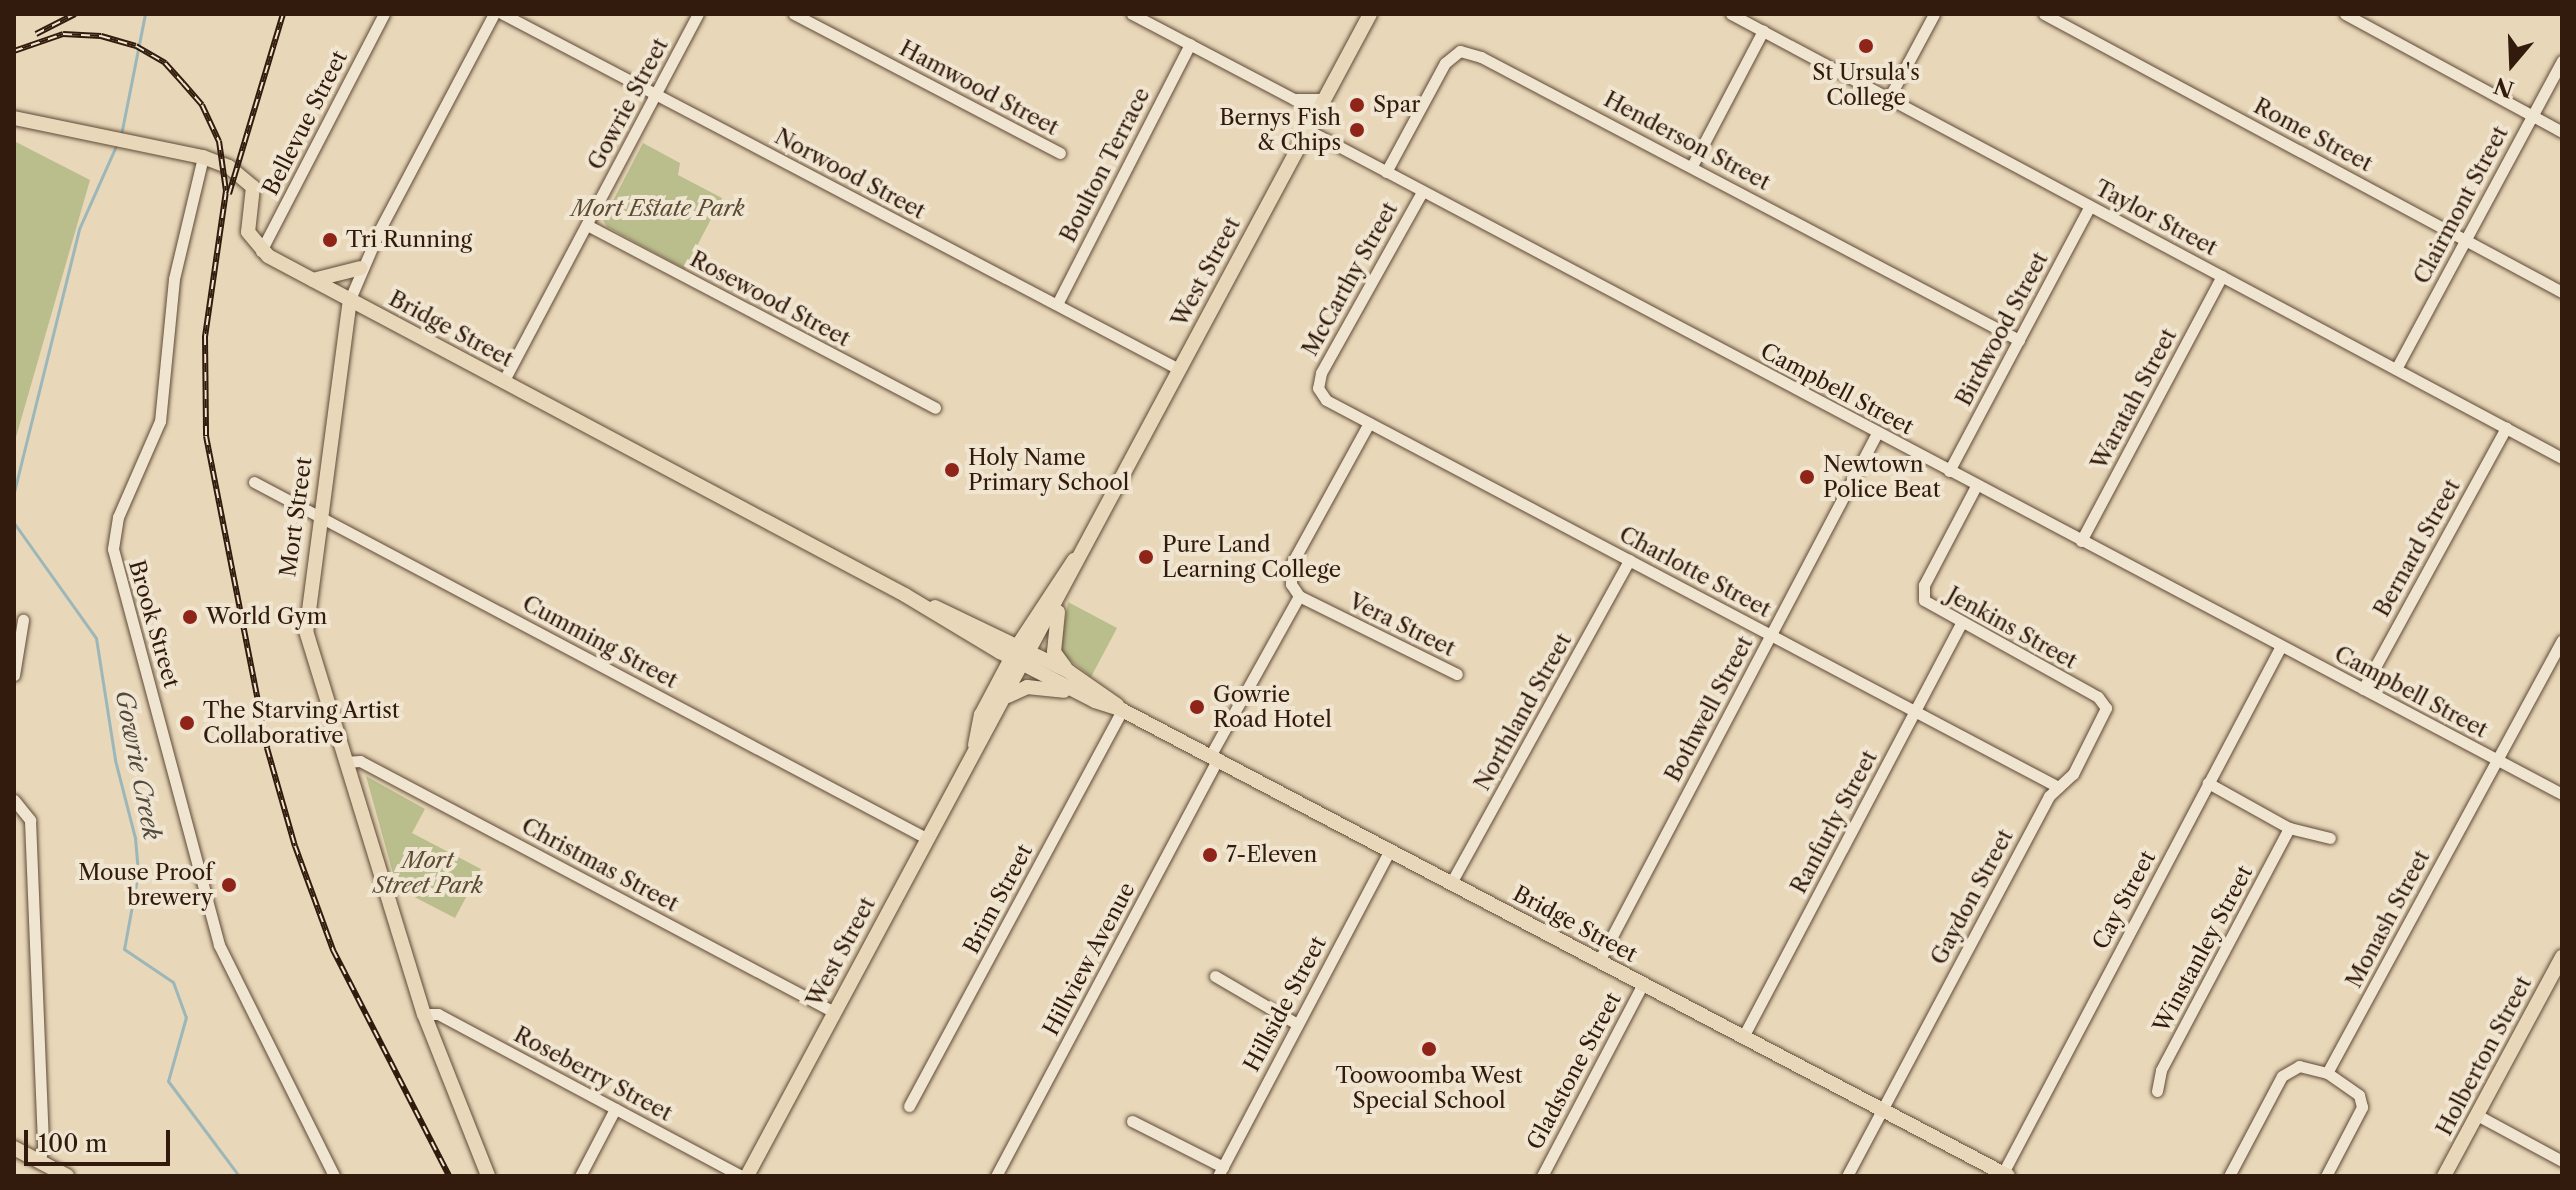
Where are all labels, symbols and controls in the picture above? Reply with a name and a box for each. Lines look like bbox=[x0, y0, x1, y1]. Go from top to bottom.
north arrow bbox=[2472, 24, 2552, 104]
street label: Gowrie Street bbox=[582, 34, 674, 174]
street label: Hamwood Street bbox=[895, 35, 1063, 141]
marker: St Ursula's College bbox=[1857, 37, 1875, 55]
street label: Bellevue Street bbox=[257, 46, 353, 200]
place label: St Ursula's College bbox=[1812, 59, 1920, 110]
text: N bbox=[2491, 71, 2517, 103]
street label: Boulton Terrace bbox=[1055, 83, 1155, 247]
street label: Henderson Street bbox=[1599, 86, 1775, 196]
place label: Spar bbox=[1373, 92, 1421, 118]
street label: Rome Street bbox=[2249, 93, 2377, 177]
marker: Spar bbox=[1348, 96, 1366, 114]
place label: Bernys Fish & Chips bbox=[1219, 104, 1341, 156]
marker: Bernys Fish & Chips bbox=[1348, 121, 1366, 139]
street label: Clairmont Street bbox=[2408, 122, 2514, 288]
street label: Norwood Street bbox=[770, 123, 930, 225]
street label: Taylor Street bbox=[2090, 175, 2222, 261]
park label: Mort Estate Park bbox=[571, 196, 745, 222]
street label: McCarthy Street bbox=[1297, 197, 1403, 361]
street label: West Street bbox=[1166, 213, 1246, 331]
place label: Tri Running bbox=[346, 227, 472, 253]
marker: Tri Running bbox=[321, 231, 339, 249]
street label: Rosewood Street bbox=[686, 246, 854, 352]
street label: Birdwood Street bbox=[1950, 248, 2054, 410]
street label: Bridge Street bbox=[384, 285, 518, 373]
street label: Waratah Street bbox=[2086, 324, 2182, 474]
street label: Campbell Street bbox=[1756, 338, 1918, 440]
place label: Holy Name Primary School bbox=[968, 444, 1130, 496]
place label: Newtown Police Beat bbox=[1823, 451, 1941, 502]
street label: Mort Street bbox=[275, 456, 317, 578]
marker: Holy Name Primary School bbox=[943, 461, 961, 479]
marker: Newtown Police Beat bbox=[1798, 468, 1816, 486]
street label: Bernard Street bbox=[2368, 475, 2466, 621]
street label: Charlotte Street bbox=[1615, 521, 1775, 623]
place label: Pure Land Learning College bbox=[1162, 531, 1341, 582]
marker: Pure Land Learning College bbox=[1137, 548, 1155, 566]
street label: Brook Street bbox=[123, 557, 185, 691]
street label: Jenkins Street bbox=[1942, 581, 2082, 675]
street label: Vera Street bbox=[1344, 588, 1460, 662]
street label: Cumming Street bbox=[518, 590, 682, 694]
place label: World Gym bbox=[206, 604, 327, 630]
marker: World Gym bbox=[181, 608, 199, 626]
street label: Northland Street bbox=[1469, 629, 1577, 795]
street label: Bothwell Street bbox=[1660, 632, 1758, 786]
street label: Campbell Street bbox=[2330, 641, 2492, 743]
place label: Gowrie Road Hotel bbox=[1213, 681, 1332, 732]
water label: Gowrie Creek bbox=[109, 688, 167, 842]
place label: The Starving Artist Collaborative bbox=[203, 697, 400, 748]
marker: Gowrie Road Hotel bbox=[1188, 698, 1206, 716]
marker: The Starving Artist Collaborative bbox=[178, 714, 196, 732]
street label: Ranfurly Street bbox=[1785, 746, 1883, 898]
street label: Christmas Street bbox=[517, 813, 683, 917]
street label: Gaydon Street bbox=[1925, 825, 2019, 969]
street label: Brim Street bbox=[958, 840, 1038, 958]
place label: 7-Eleven bbox=[1226, 842, 1317, 868]
marker: 7-Eleven bbox=[1201, 846, 1219, 864]
street label: Cay Street bbox=[2087, 846, 2161, 954]
street label: Monash Street bbox=[2341, 846, 2435, 992]
park label: Mort Street Park bbox=[373, 847, 483, 898]
place label: Mouse Proof brewery bbox=[78, 859, 213, 910]
street label: Winstanley Street bbox=[2148, 861, 2258, 1037]
marker: Mouse Proof brewery bbox=[220, 876, 238, 894]
street label: Hillview Avenue bbox=[1037, 877, 1141, 1041]
street label: Bridge Street bbox=[1508, 880, 1642, 968]
street label: West Street bbox=[801, 893, 881, 1011]
street label: Hillside Street bbox=[1238, 932, 1332, 1076]
street label: Holberton Street bbox=[2431, 972, 2537, 1140]
street label: Gladstone Street bbox=[1521, 988, 1627, 1154]
street label: Roseberry Street bbox=[509, 1021, 677, 1127]
marker: Toowoomba West Special School bbox=[1420, 1040, 1438, 1058]
place label: Toowoomba West Special School bbox=[1335, 1062, 1523, 1114]
scale bar bbox=[28, 1114, 174, 1164]
text: 100 m bbox=[38, 1129, 107, 1158]

